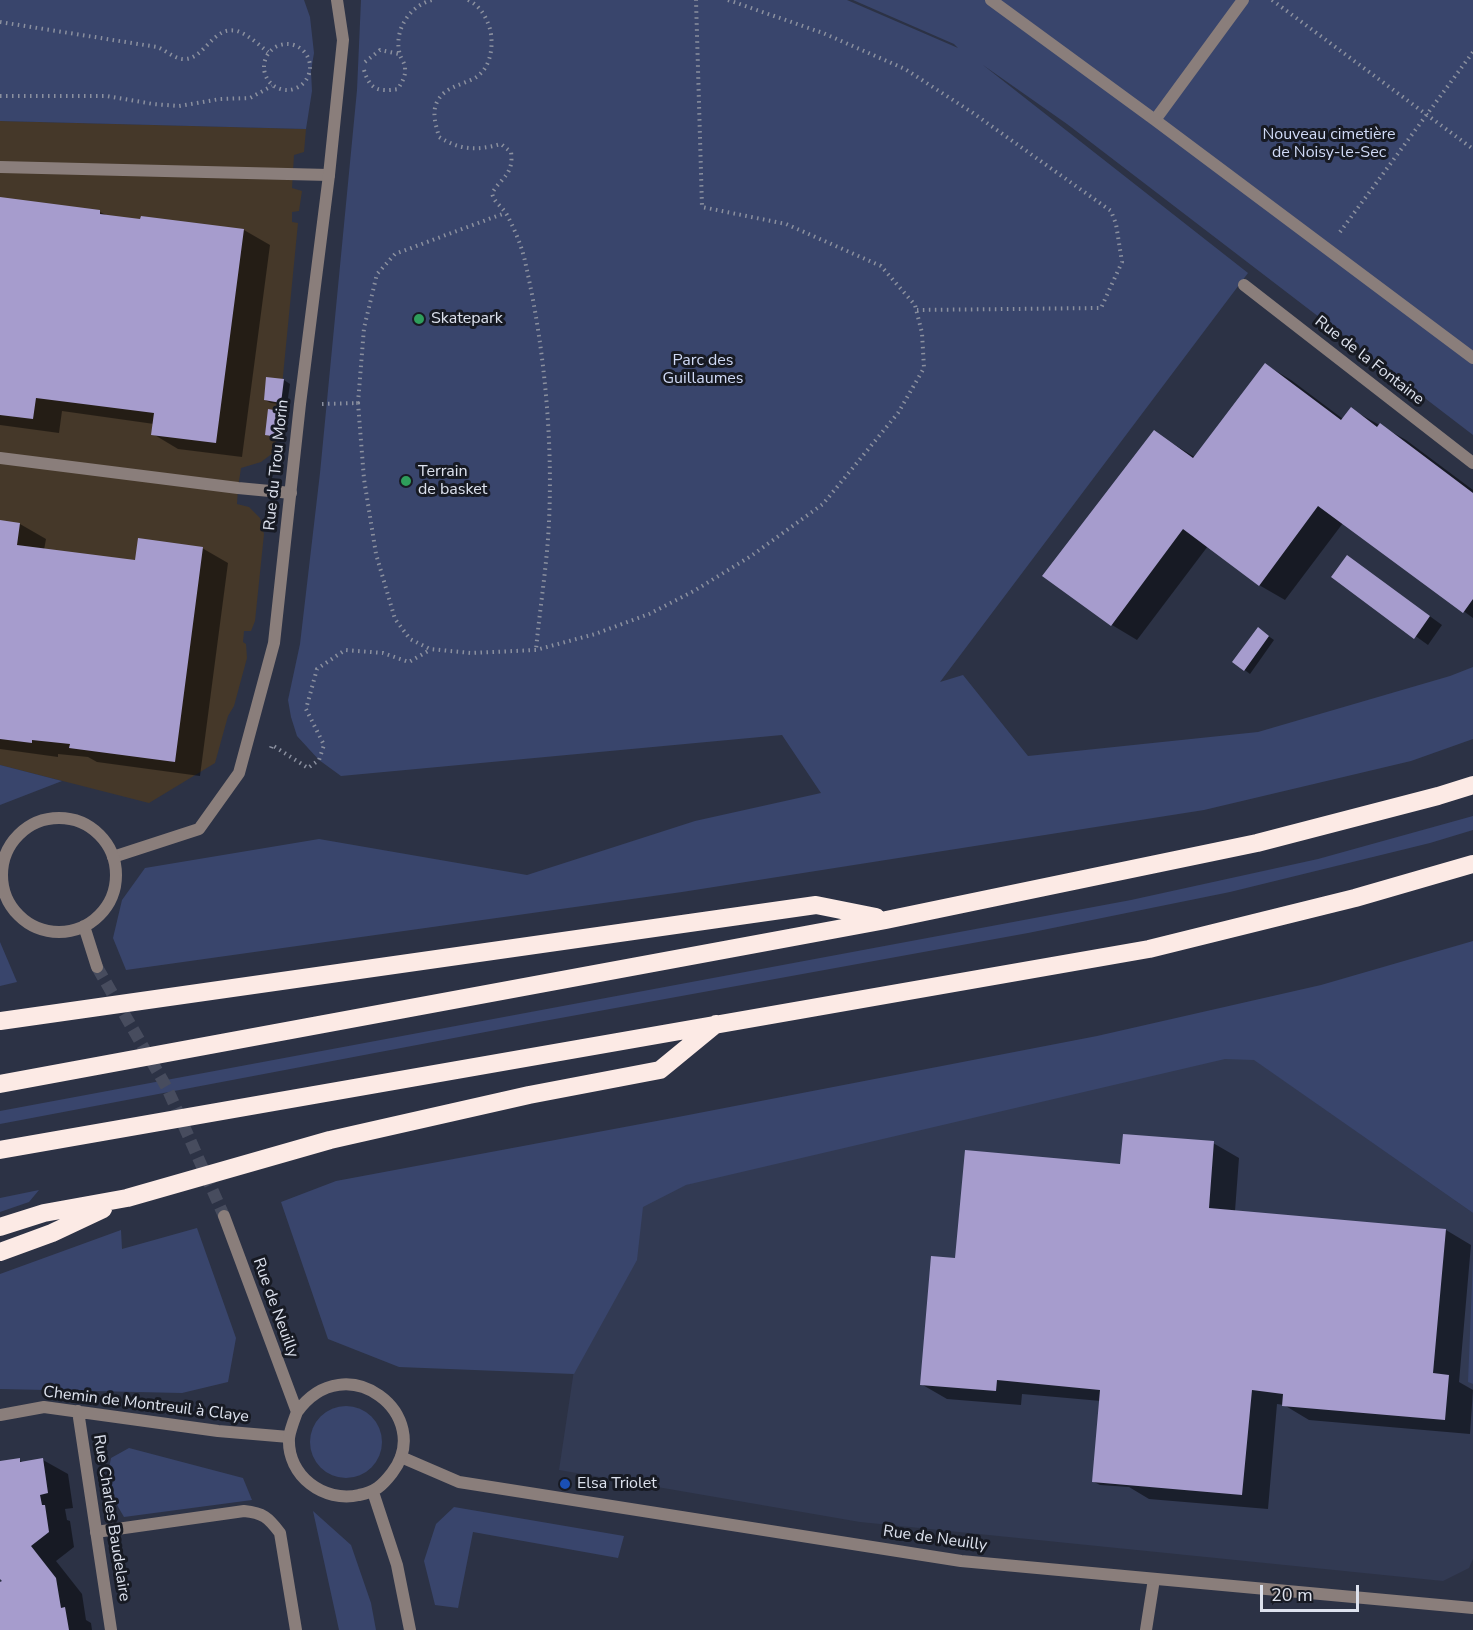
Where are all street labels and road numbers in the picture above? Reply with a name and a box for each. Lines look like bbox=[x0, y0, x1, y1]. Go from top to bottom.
street label: Rue de la Fontaine bbox=[1311, 312, 1427, 410]
street label: Rue du Trou Morin bbox=[261, 398, 293, 532]
street label: Rue de Neuilly bbox=[248, 1255, 302, 1361]
street label: Chemin de Montreuil à Claye bbox=[42, 1383, 250, 1427]
street label: Rue Charles Baudelaire bbox=[88, 1433, 134, 1603]
street label: Rue de Neuilly bbox=[882, 1522, 988, 1556]

